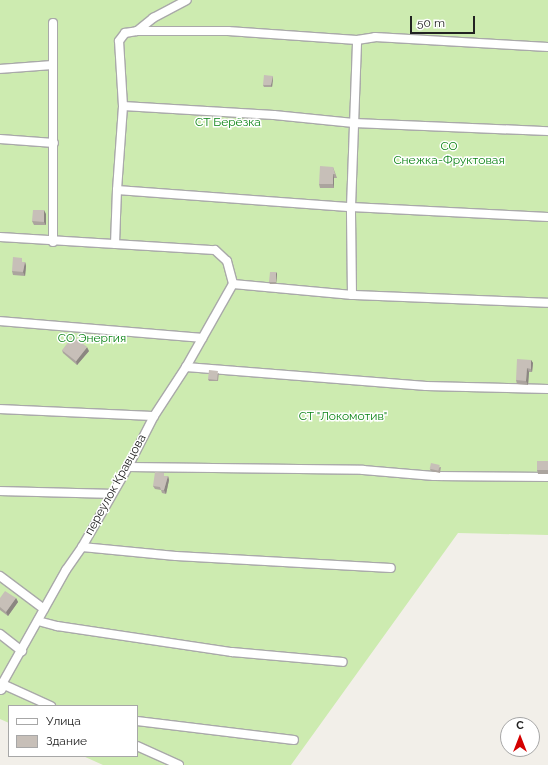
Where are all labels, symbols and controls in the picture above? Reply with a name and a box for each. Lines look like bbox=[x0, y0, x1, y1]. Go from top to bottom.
scale bar bbox=[412, 8, 477, 34]
text: 50 m bbox=[417, 16, 445, 30]
park label: СТ Берёзка bbox=[195, 116, 261, 130]
park label: СО Снежка-Фруктовая bbox=[393, 140, 505, 168]
park label: СО Энергия bbox=[58, 332, 126, 346]
park label: СТ "Локомотив" bbox=[298, 410, 388, 424]
street label: переулок Кравцова bbox=[82, 432, 150, 538]
legend bbox=[8, 705, 138, 757]
text: Улица bbox=[46, 714, 81, 728]
north arrow bbox=[500, 717, 540, 757]
text: С bbox=[516, 719, 524, 732]
text: Здание bbox=[46, 734, 87, 748]

